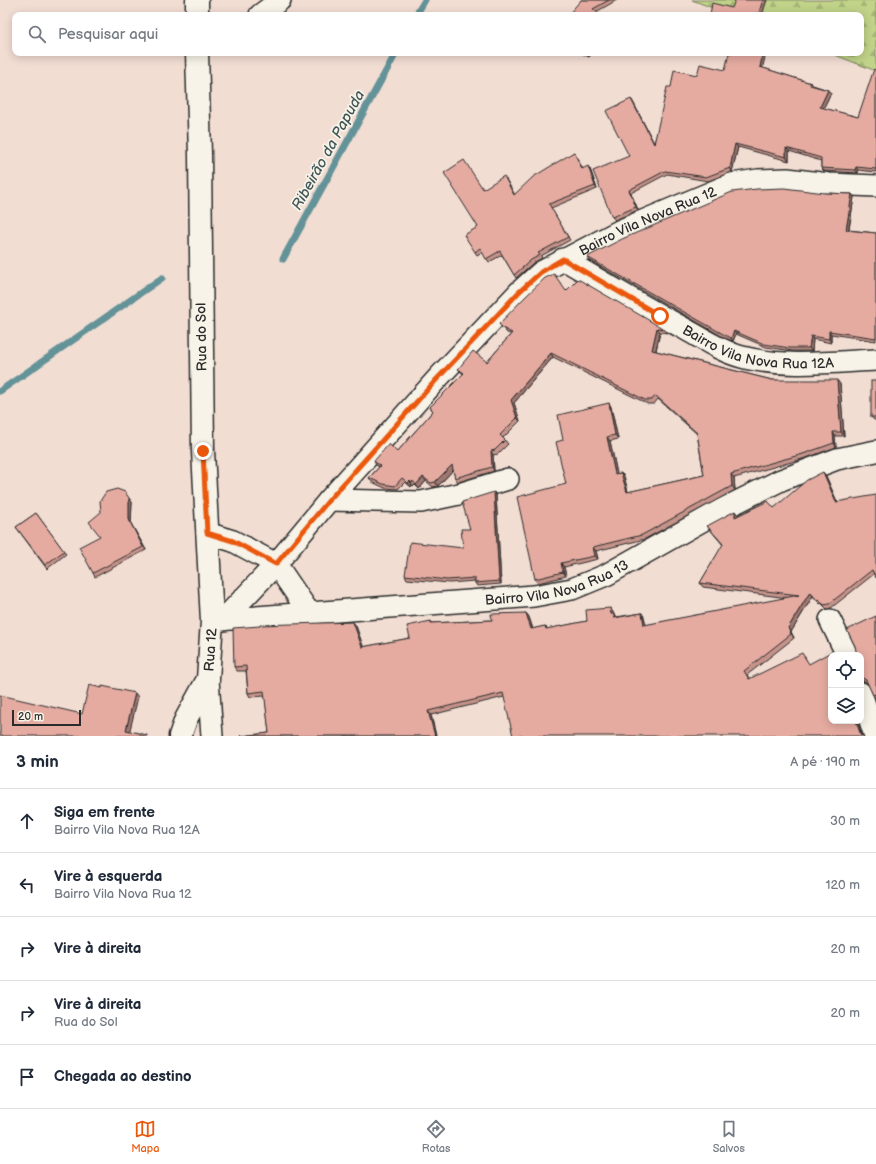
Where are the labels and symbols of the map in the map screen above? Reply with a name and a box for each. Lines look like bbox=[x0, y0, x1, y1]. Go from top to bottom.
water label: Ribeirão da Papuda bbox=[288, 87, 369, 214]
street label: Bairro Vila Nova Rua 12 bbox=[576, 183, 720, 259]
street label: Rua do Sol bbox=[192, 303, 211, 371]
route start bbox=[651, 307, 669, 325]
street label: Bairro Vila Nova Rua 12A bbox=[679, 321, 835, 372]
route end bbox=[194, 442, 212, 460]
street label: Bairro Vila Nova Rua 13 bbox=[484, 556, 631, 609]
street label: Rua 12 bbox=[201, 627, 221, 672]
scale bar bbox=[12, 708, 81, 727]

